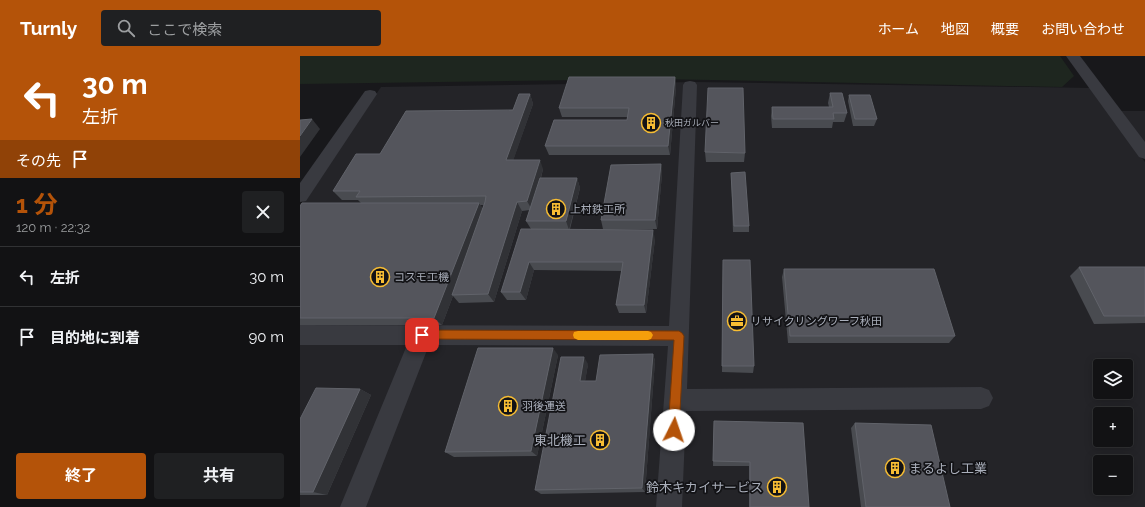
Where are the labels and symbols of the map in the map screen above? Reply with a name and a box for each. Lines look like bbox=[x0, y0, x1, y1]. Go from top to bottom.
building icon: 秋田ガルバー bbox=[640, 112, 662, 134]
place label: 秋田ガルバー bbox=[665, 118, 719, 128]
building icon: 上村鉄工所 bbox=[545, 198, 567, 220]
place label: 上村鉄工所 bbox=[570, 203, 626, 216]
building icon: コスモ工機 bbox=[369, 266, 391, 288]
place label: コスモ工機 bbox=[394, 271, 449, 284]
office icon: リサイクリングワーフ秋田 bbox=[726, 310, 748, 332]
place label: リサイクリングワーフ秋田 bbox=[751, 315, 882, 328]
pin bbox=[405, 318, 439, 352]
building icon: 羽後運送 bbox=[497, 395, 519, 417]
place label: 羽後運送 bbox=[522, 400, 566, 413]
position arrow bbox=[653, 409, 695, 451]
building icon: 東北機工 bbox=[589, 429, 611, 451]
place label: 東北機工 bbox=[534, 433, 586, 448]
building icon: まるよし工業 bbox=[884, 457, 906, 479]
place label: まるよし工業 bbox=[909, 461, 987, 476]
building icon: 鈴木キカイサービス bbox=[766, 476, 788, 498]
place label: 鈴木キカイサービス bbox=[646, 480, 763, 495]

